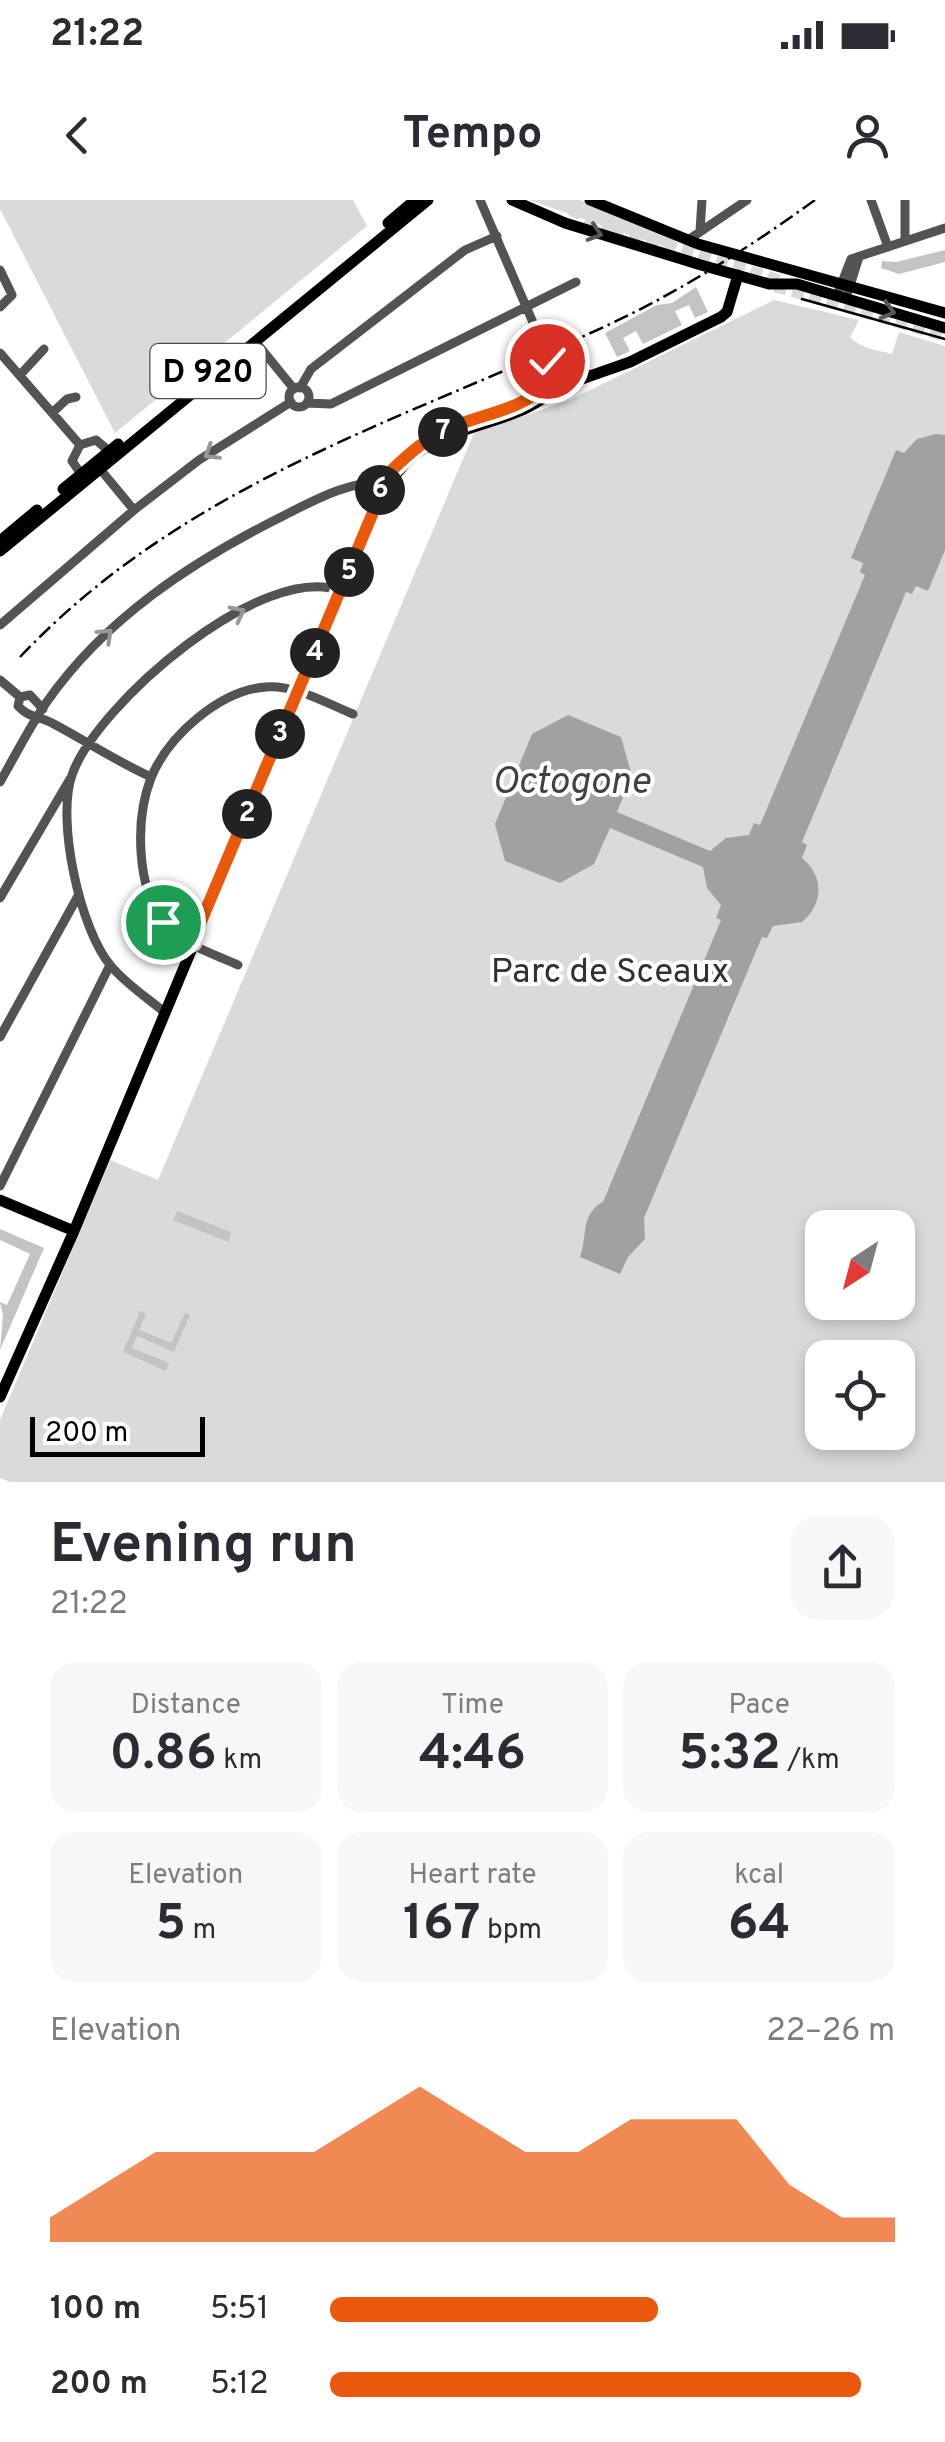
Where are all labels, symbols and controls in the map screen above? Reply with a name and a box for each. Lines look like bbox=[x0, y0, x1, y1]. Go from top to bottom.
text: 21:22 bbox=[50, 11, 144, 60]
text: Tempo bbox=[403, 107, 542, 164]
icon: back bbox=[50, 108, 105, 163]
icon: person bbox=[840, 108, 895, 163]
one-way arrow bbox=[586, 221, 603, 241]
one-way arrow bbox=[879, 299, 896, 320]
pin bbox=[505, 319, 590, 404]
icon: check bbox=[520, 334, 575, 389]
road number: D 920 bbox=[150, 344, 266, 398]
pin: 7 bbox=[418, 407, 468, 457]
text: 7 bbox=[435, 414, 451, 450]
one-way arrow bbox=[204, 441, 222, 460]
pin: 6 bbox=[355, 465, 405, 515]
text: 6 bbox=[371, 472, 389, 508]
pin: 5 bbox=[324, 547, 374, 597]
text: 5 bbox=[340, 554, 358, 590]
one-way arrow bbox=[228, 606, 246, 625]
pin: 4 bbox=[290, 628, 340, 678]
one-way arrow bbox=[94, 629, 112, 647]
text: 4 bbox=[306, 635, 324, 671]
pin: 3 bbox=[255, 709, 305, 759]
text: 3 bbox=[272, 716, 288, 752]
water label: Octogone bbox=[492, 759, 651, 808]
pin: 2 bbox=[222, 789, 272, 839]
text: 2 bbox=[238, 796, 256, 832]
pin bbox=[121, 880, 206, 965]
icon: arrive bbox=[136, 895, 191, 950]
park label: Parc de Sceaux bbox=[491, 951, 729, 995]
north arrow bbox=[805, 1210, 915, 1320]
map controls bbox=[805, 1210, 915, 1450]
button: locate bbox=[805, 1340, 915, 1450]
scale bar bbox=[30, 1412, 205, 1456]
text: 200 m bbox=[45, 1416, 128, 1452]
text: Evening run bbox=[50, 1512, 357, 1582]
button: share bbox=[790, 1515, 895, 1620]
text: 21:22 bbox=[50, 1585, 128, 1625]
text: Distance bbox=[131, 1688, 241, 1724]
text: Time bbox=[441, 1688, 504, 1724]
text: Pace bbox=[728, 1688, 790, 1724]
text: 0.86 bbox=[110, 1724, 217, 1787]
text: 4:46 bbox=[419, 1724, 526, 1787]
text: 5:32 bbox=[679, 1724, 781, 1787]
text: km bbox=[217, 1743, 262, 1779]
text: /km bbox=[781, 1743, 840, 1779]
text: Elevation bbox=[128, 1858, 243, 1894]
text: Heart rate bbox=[408, 1858, 537, 1894]
text: kcal bbox=[734, 1858, 784, 1894]
text: 5 bbox=[155, 1894, 186, 1957]
text: 167 bbox=[403, 1894, 481, 1957]
text: 64 bbox=[728, 1894, 791, 1957]
text: m bbox=[186, 1913, 216, 1949]
text: bpm bbox=[481, 1913, 542, 1949]
text: Elevation bbox=[50, 2012, 182, 2052]
text: 22–26 m bbox=[766, 2012, 895, 2052]
text: 100 m bbox=[50, 2290, 141, 2330]
text: 5:51 bbox=[210, 2290, 269, 2330]
text: 200 m bbox=[50, 2365, 148, 2405]
text: 5:12 bbox=[210, 2365, 269, 2405]

